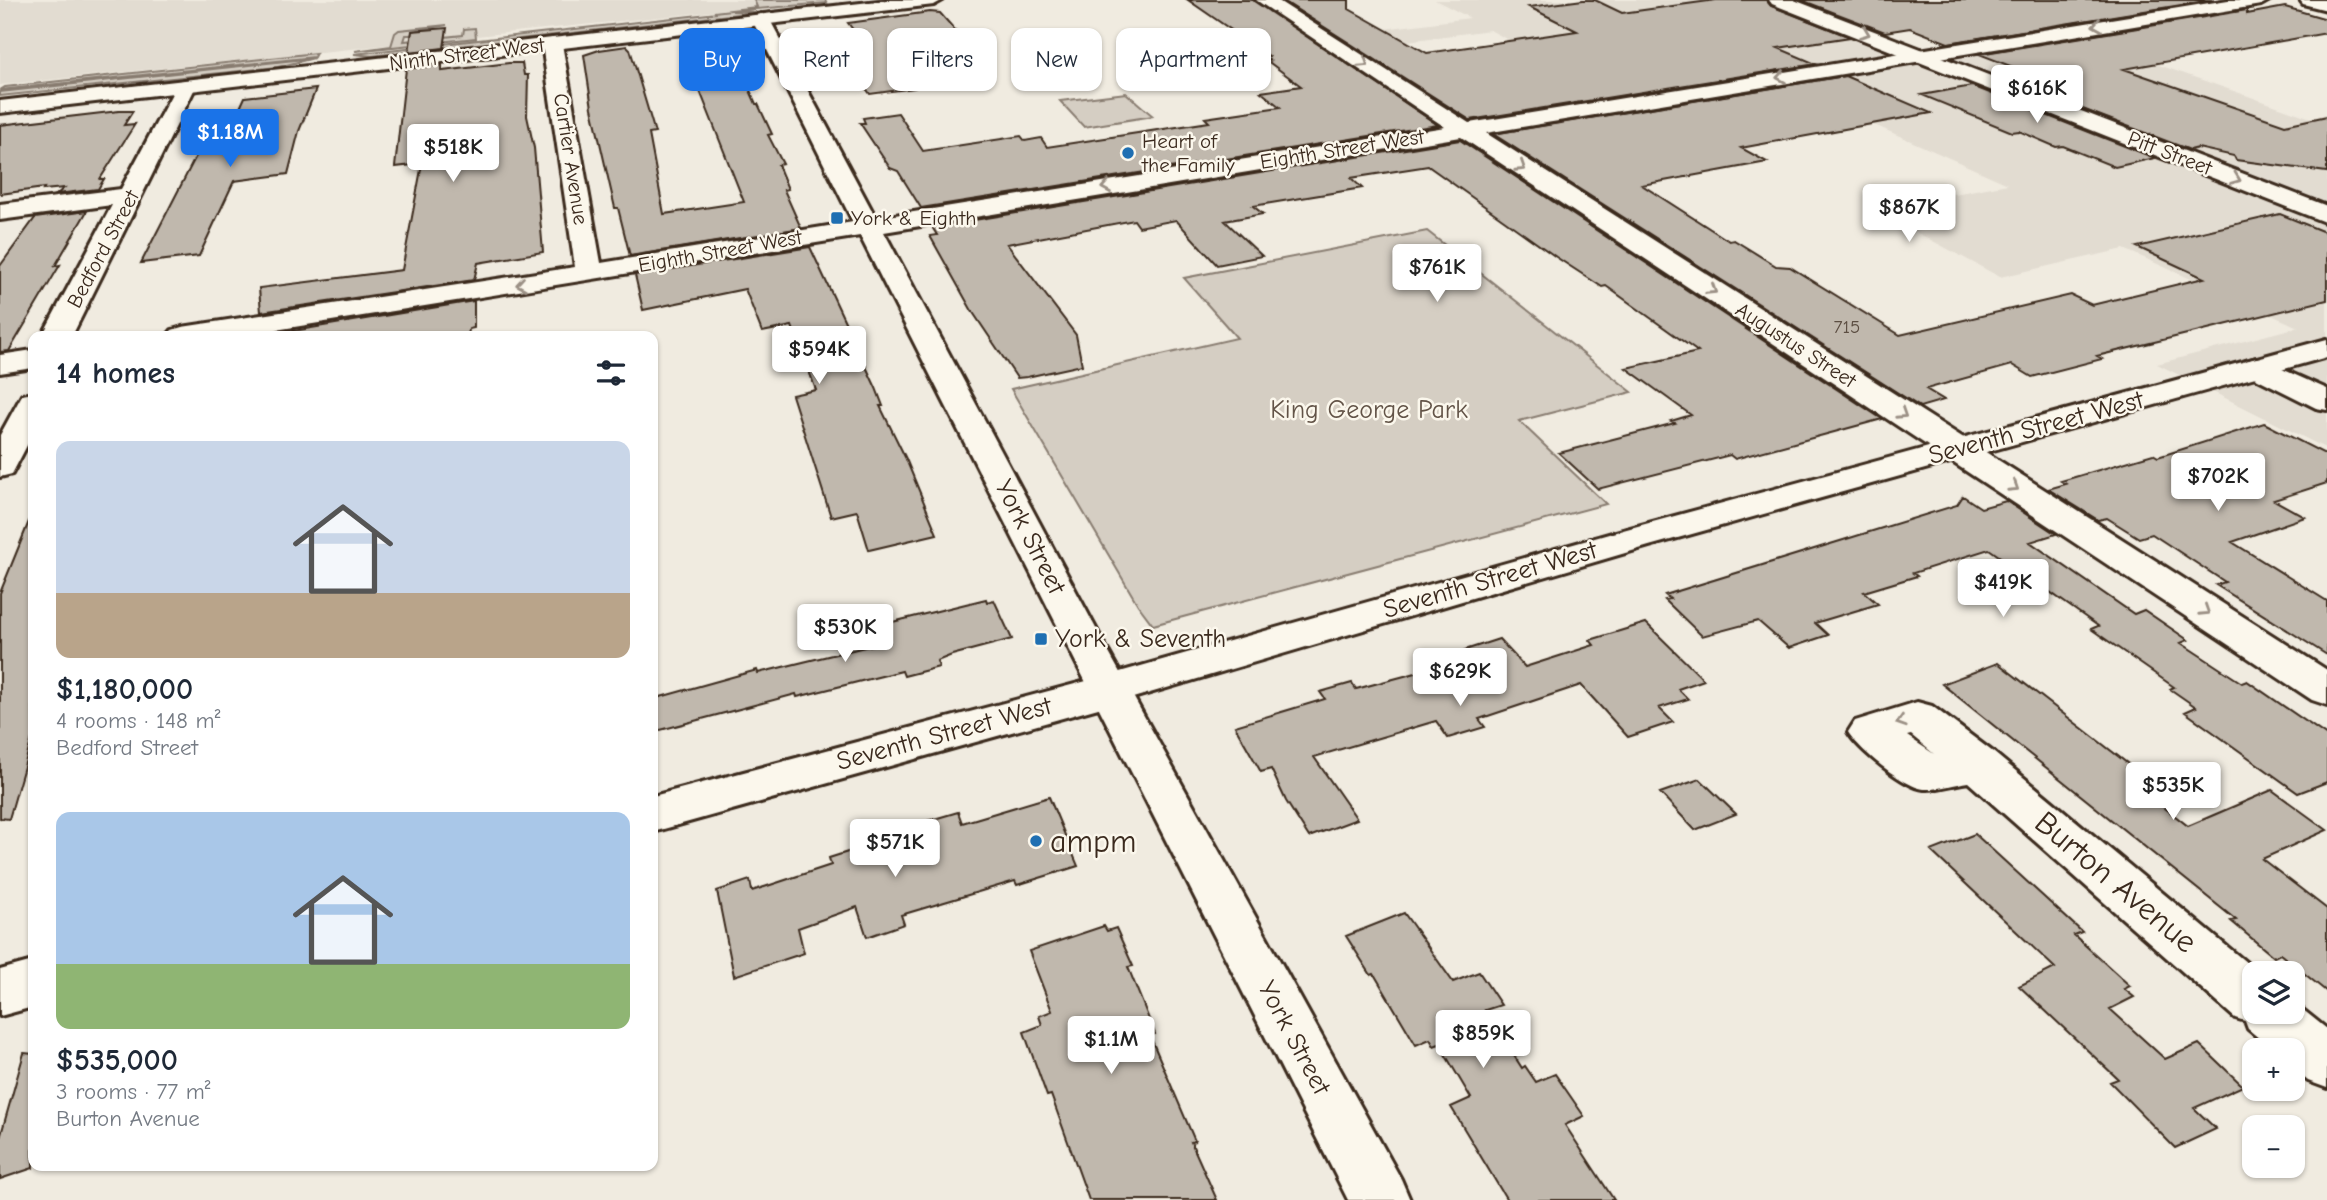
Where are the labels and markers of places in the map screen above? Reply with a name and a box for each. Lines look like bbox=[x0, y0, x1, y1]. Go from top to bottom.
pin: $616K bbox=[1988, 66, 2086, 125]
pin: $1.18M bbox=[173, 110, 287, 169]
pin: $518K bbox=[404, 124, 502, 184]
place label: Heart of the Family bbox=[1141, 129, 1235, 177]
marker: Heart of the Family bbox=[1120, 145, 1136, 161]
pin: $867K bbox=[1860, 184, 1958, 244]
place label: York & Eighth bbox=[851, 206, 976, 230]
marker: York & Eighth bbox=[829, 210, 845, 226]
pin: $761K bbox=[1388, 244, 1486, 304]
pin: $594K bbox=[770, 326, 868, 386]
pin: $702K bbox=[2169, 454, 2267, 513]
pin: $419K bbox=[1954, 560, 2052, 619]
pin: $530K bbox=[796, 604, 894, 664]
place label: York & Seventh bbox=[1055, 624, 1226, 654]
marker: York & Seventh bbox=[1033, 631, 1049, 647]
pin: $629K bbox=[1411, 648, 1509, 708]
pin: $535K bbox=[2124, 762, 2222, 822]
pin: $571K bbox=[846, 820, 944, 879]
place label: ampm bbox=[1050, 823, 1136, 860]
marker: ampm bbox=[1028, 833, 1044, 849]
pin: $859K bbox=[1434, 1010, 1532, 1070]
pin: $1.1M bbox=[1062, 1016, 1160, 1076]

